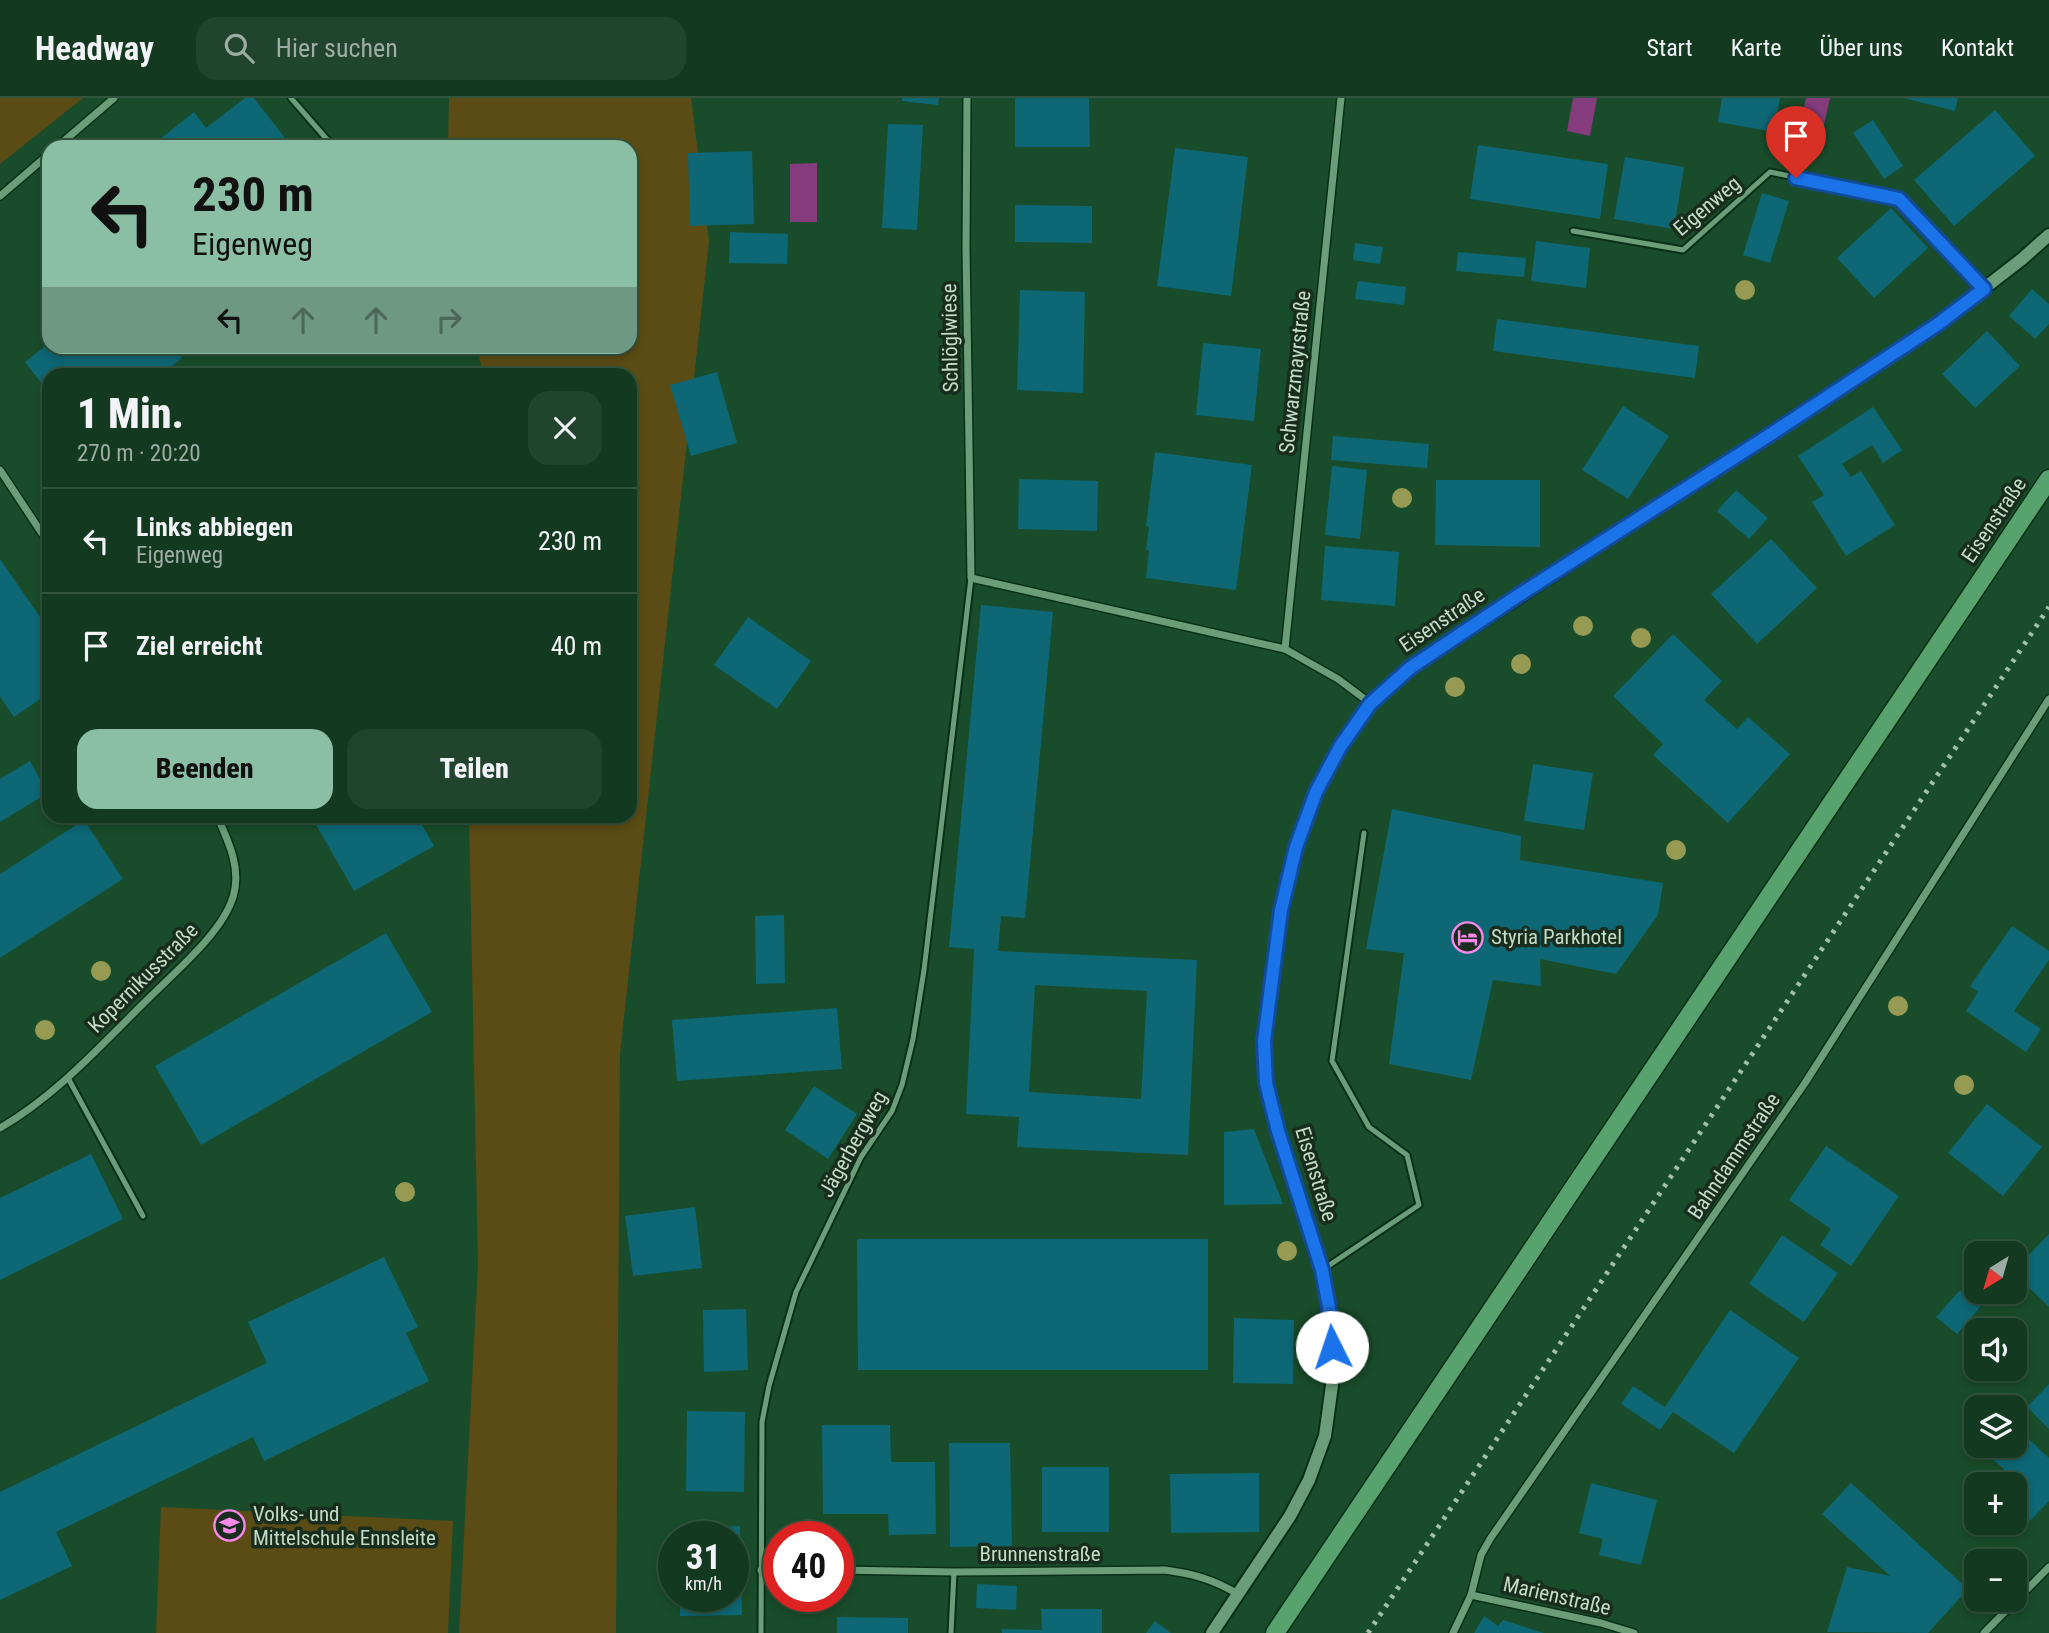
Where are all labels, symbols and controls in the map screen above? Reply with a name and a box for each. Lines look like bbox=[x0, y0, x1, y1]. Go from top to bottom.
search box bbox=[196, 17, 686, 80]
text: Headway bbox=[35, 29, 154, 68]
icon: search bbox=[220, 29, 258, 67]
text: Hier suchen bbox=[276, 33, 398, 63]
text: Start bbox=[1647, 34, 1693, 62]
text: Karte bbox=[1731, 34, 1781, 62]
text: Über uns bbox=[1819, 34, 1903, 62]
text: Kontakt bbox=[1941, 34, 2014, 62]
pin bbox=[1766, 106, 1826, 178]
icon: arrive bbox=[1777, 117, 1815, 155]
text: 230 m bbox=[192, 166, 314, 223]
icon: left bbox=[77, 168, 168, 259]
street label: Eigenweg bbox=[1669, 171, 1745, 241]
text: Eigenweg bbox=[192, 225, 313, 263]
street label: Schlöglwiese bbox=[937, 283, 963, 393]
street label: Schwarzmayrstraße bbox=[1275, 289, 1315, 455]
icon: left bbox=[211, 301, 249, 339]
icon: ahead bbox=[284, 301, 322, 339]
icon: ahead bbox=[357, 301, 395, 339]
icon: right bbox=[430, 301, 468, 339]
text: 1 Min. bbox=[77, 389, 184, 438]
button: close bbox=[528, 391, 602, 465]
text: 270 m · 20:20 bbox=[77, 440, 201, 467]
street label: Eisenstraße bbox=[1957, 473, 2031, 567]
text: Links abbiegen bbox=[136, 512, 293, 542]
icon: left bbox=[77, 522, 115, 560]
text: 230 m bbox=[538, 526, 602, 556]
text: Eigenweg bbox=[136, 542, 223, 569]
street label: Eisenstraße bbox=[1395, 583, 1489, 657]
icon: arrive bbox=[77, 627, 115, 665]
text: Ziel erreicht bbox=[136, 631, 262, 661]
text: 40 m bbox=[551, 631, 602, 661]
button: Beenden bbox=[77, 729, 333, 809]
button: Teilen bbox=[347, 729, 602, 809]
street label: Kopernikusstraße bbox=[83, 918, 203, 1038]
hotel icon: Styria Parkhotel bbox=[1451, 920, 1485, 954]
place label: Styria Parkhotel bbox=[1491, 925, 1622, 949]
street label: Jägerbergweg bbox=[814, 1087, 892, 1201]
street label: Bahndammstraße bbox=[1683, 1088, 1785, 1223]
street label: Eisenstraße bbox=[1290, 1124, 1342, 1224]
north arrow bbox=[1964, 1241, 2026, 1304]
map controls bbox=[1964, 1241, 2027, 1612]
position arrow bbox=[1295, 1310, 1369, 1384]
button: sound bbox=[1964, 1318, 2027, 1381]
button: layers bbox=[1964, 1395, 2027, 1458]
button: + bbox=[1964, 1472, 2027, 1535]
place label: Volks- und Mittelschule Ennsleite bbox=[253, 1502, 436, 1550]
school or university icon: Volks- und Mittelschule Ennsleite bbox=[213, 1509, 247, 1543]
speed limit sign: 40 bbox=[763, 1521, 854, 1612]
text: 31 bbox=[686, 1537, 721, 1578]
street label: Brunnenstraße bbox=[979, 1542, 1101, 1566]
button: − bbox=[1964, 1549, 2027, 1612]
street label: Marienstraße bbox=[1501, 1572, 1613, 1620]
text: km/h bbox=[685, 1573, 722, 1594]

